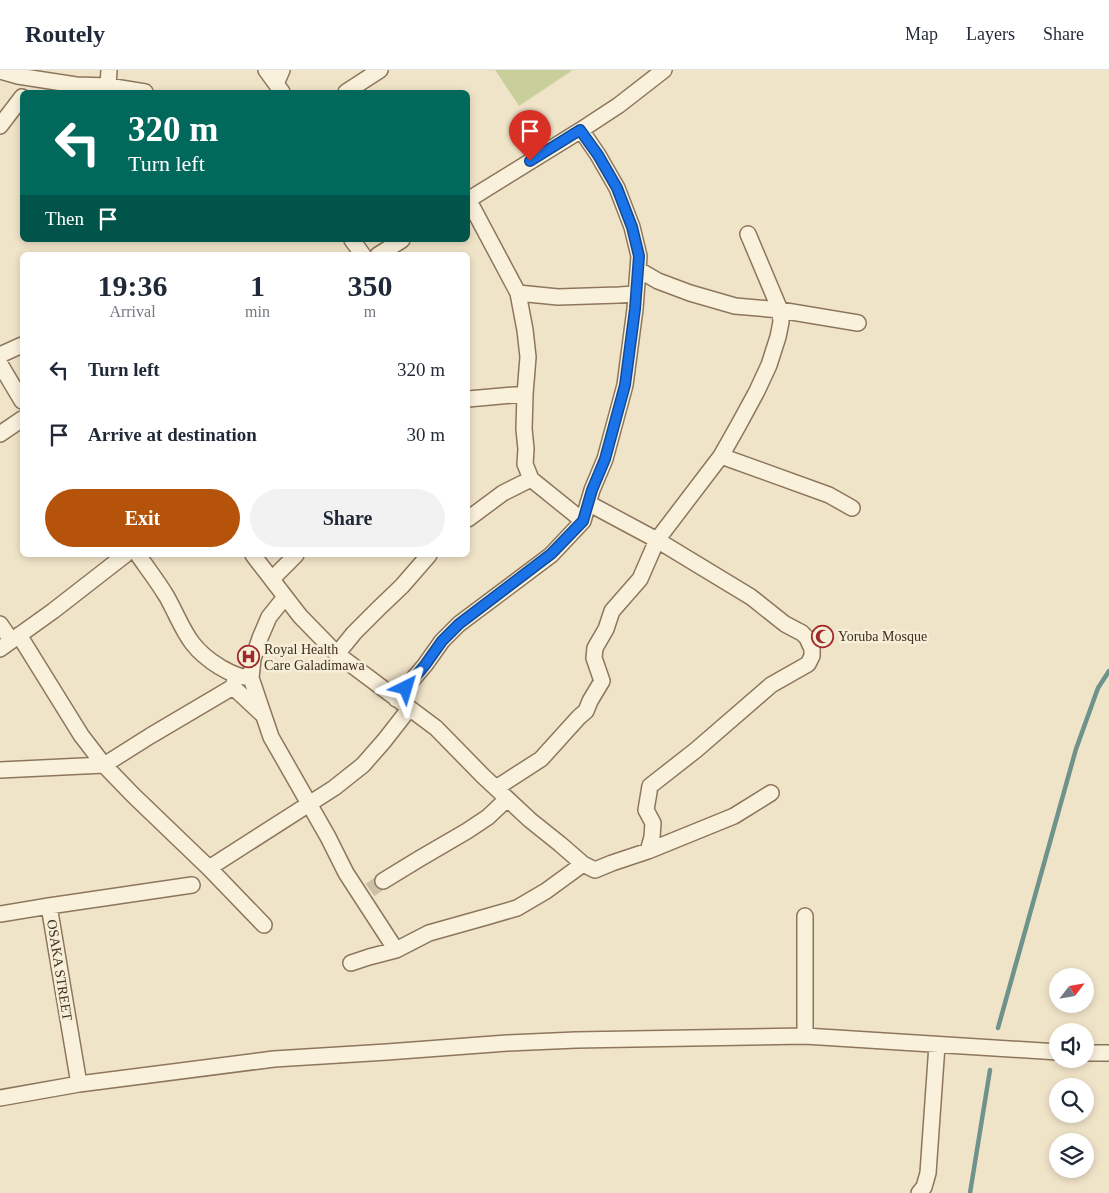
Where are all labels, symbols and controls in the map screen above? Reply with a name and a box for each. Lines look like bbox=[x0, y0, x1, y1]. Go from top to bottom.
text: Routely bbox=[25, 21, 105, 47]
text: Map bbox=[905, 24, 938, 44]
text: Layers bbox=[966, 24, 1015, 44]
text: Share bbox=[1043, 24, 1084, 44]
icon: left bbox=[45, 110, 110, 175]
text: 320 m bbox=[128, 110, 218, 149]
pin bbox=[509, 110, 551, 161]
icon: arrive bbox=[516, 117, 544, 145]
text: Turn left bbox=[128, 151, 205, 176]
icon: arrive bbox=[94, 205, 122, 233]
text: Then bbox=[45, 208, 84, 229]
text: 19:36 bbox=[98, 269, 168, 302]
text: 1 bbox=[250, 269, 265, 302]
text: 350 bbox=[347, 269, 392, 302]
text: Arrival bbox=[109, 303, 156, 320]
text: min bbox=[245, 303, 270, 320]
text: m bbox=[364, 303, 376, 320]
icon: left bbox=[45, 356, 73, 384]
text: Turn left bbox=[88, 359, 160, 380]
text: 320 m bbox=[397, 359, 445, 380]
icon: arrive bbox=[45, 421, 73, 449]
text: Arrive at destination bbox=[88, 424, 257, 445]
text: 30 m bbox=[406, 424, 445, 445]
button: Exit bbox=[45, 489, 240, 547]
button: Share bbox=[250, 489, 445, 547]
mosque icon: Yoruba Mosque bbox=[810, 624, 834, 648]
place label: Yoruba Mosque bbox=[838, 629, 927, 644]
place label: Royal Health Care Galadimawa bbox=[264, 642, 365, 673]
hospital icon: Royal Health Care Galadimawa bbox=[236, 645, 260, 669]
position arrow bbox=[379, 661, 431, 713]
street label: OSAKA STREET bbox=[44, 918, 75, 1022]
north arrow bbox=[1049, 968, 1094, 1012]
map controls bbox=[1049, 968, 1094, 1178]
button: sound bbox=[1049, 1023, 1094, 1068]
button: search bbox=[1049, 1078, 1094, 1123]
button: layers bbox=[1049, 1133, 1094, 1178]

